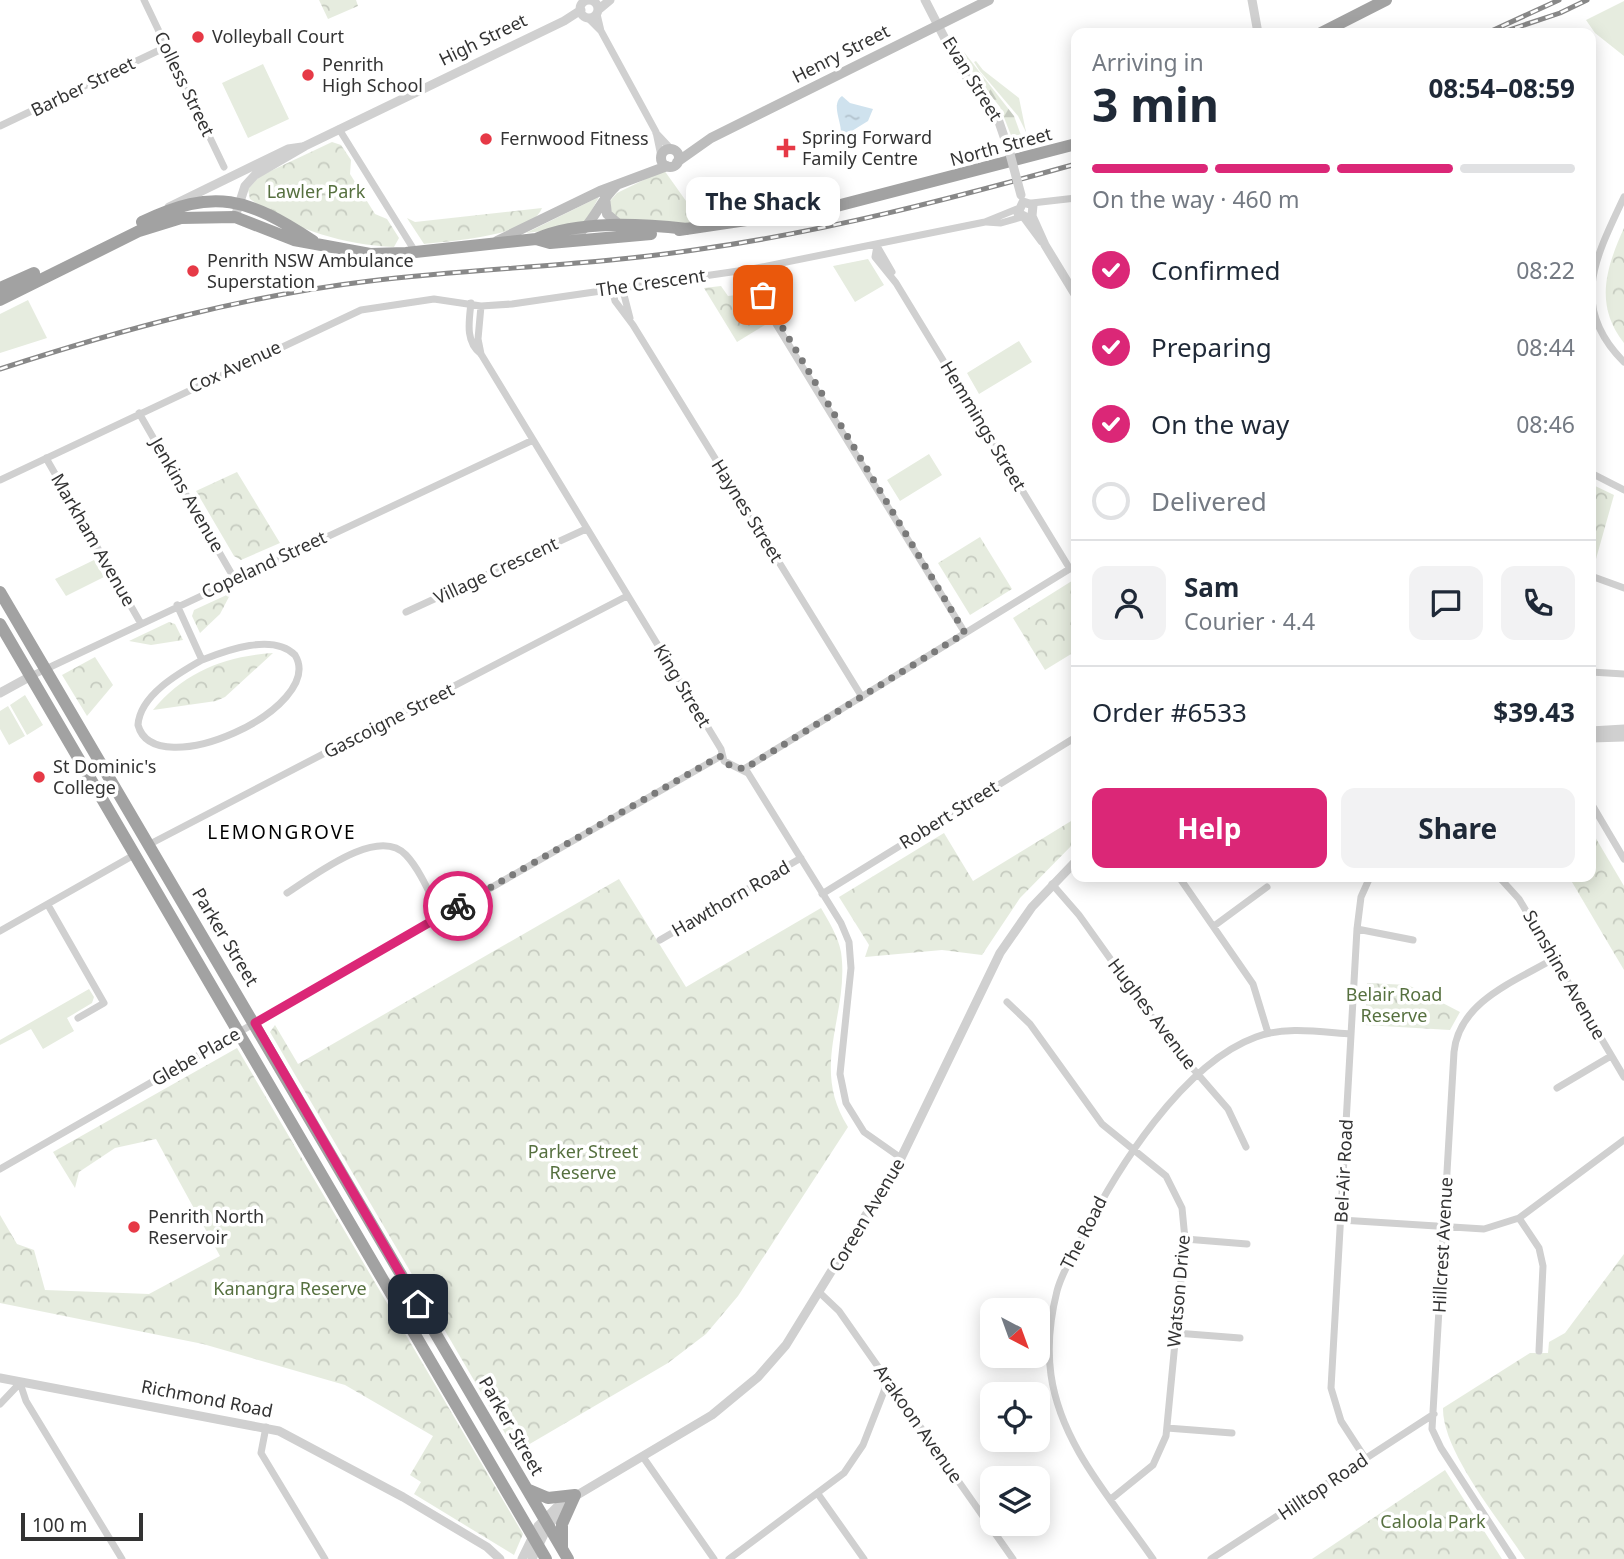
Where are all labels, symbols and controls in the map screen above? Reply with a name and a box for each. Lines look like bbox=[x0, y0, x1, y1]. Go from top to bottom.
street label: High Street bbox=[435, 7, 531, 71]
street label: Henry Street bbox=[788, 18, 894, 88]
place label: Volleyball Court bbox=[212, 24, 345, 48]
street label: Colless Street bbox=[149, 27, 221, 140]
marker: Volleyball Court bbox=[190, 29, 206, 45]
street label: Evan Street bbox=[937, 32, 1009, 126]
text: Arriving in bbox=[1092, 46, 1204, 78]
street label: Barber Street bbox=[27, 50, 139, 122]
place label: Penrith High School bbox=[322, 52, 423, 97]
marker: Penrith High School bbox=[300, 67, 316, 83]
text: 08:54–08:59 bbox=[1428, 70, 1575, 106]
text: 3 min bbox=[1092, 73, 1219, 135]
street label: North Street bbox=[947, 121, 1055, 171]
place label: Spring Forward Family Centre bbox=[802, 125, 932, 170]
place label: Fernwood Fitness bbox=[500, 126, 649, 150]
marker: Fernwood Fitness bbox=[478, 131, 494, 147]
marker: Spring Forward Family Centre bbox=[776, 138, 796, 158]
callout: The Shack bbox=[686, 176, 840, 225]
park label: Lawler Park bbox=[267, 179, 366, 203]
text: On the way · 460 m bbox=[1092, 183, 1299, 215]
text: The Shack bbox=[705, 185, 821, 217]
place label: Penrith NSW Ambulance Superstation bbox=[207, 248, 414, 293]
icon: check bbox=[1092, 251, 1130, 289]
text: Confirmed bbox=[1151, 252, 1281, 288]
text: 08:22 bbox=[1516, 254, 1575, 286]
street label: The Crescent bbox=[595, 262, 707, 302]
marker: Penrith NSW Ambulance Superstation bbox=[185, 263, 201, 279]
pin bbox=[733, 265, 793, 325]
icon: bag bbox=[744, 276, 782, 314]
icon: check bbox=[1092, 328, 1130, 366]
text: Preparing bbox=[1151, 329, 1272, 365]
text: 08:44 bbox=[1516, 331, 1575, 363]
street label: Cox Avenue bbox=[185, 334, 285, 398]
street label: Hemmings Street bbox=[936, 356, 1032, 495]
icon: check bbox=[1092, 405, 1130, 443]
text: On the way bbox=[1151, 406, 1289, 442]
text: 08:46 bbox=[1516, 408, 1575, 440]
street label: Jenkins Avenue bbox=[144, 431, 230, 556]
street label: Haynes Street bbox=[707, 454, 789, 567]
street label: Markham Avenue bbox=[46, 469, 142, 610]
text: Delivered bbox=[1151, 483, 1267, 519]
street label: Copeland Street bbox=[197, 524, 330, 604]
street label: Village Crescent bbox=[430, 531, 562, 609]
button: person bbox=[1092, 566, 1166, 640]
button: chat bbox=[1409, 566, 1483, 640]
button: phone bbox=[1501, 566, 1575, 640]
text: Sam bbox=[1184, 569, 1239, 605]
text: Courier · 4.4 bbox=[1184, 605, 1315, 637]
street label: King Street bbox=[649, 639, 717, 732]
street label: Gascoigne Street bbox=[319, 677, 458, 763]
text: Order #6533 bbox=[1092, 694, 1247, 730]
text: $39.43 bbox=[1493, 694, 1575, 730]
place label: St Dominic's College bbox=[53, 754, 156, 799]
marker: St Dominic's College bbox=[31, 769, 47, 785]
street label: Robert Street bbox=[895, 774, 1003, 854]
button: Help bbox=[1092, 788, 1327, 868]
button: Share bbox=[1341, 788, 1575, 868]
district label: LEMONGROVE bbox=[207, 819, 357, 845]
street label: Hawthorn Road bbox=[667, 855, 794, 942]
courier bbox=[423, 871, 493, 941]
street label: Parker Street bbox=[187, 883, 265, 990]
icon: bike bbox=[439, 887, 477, 925]
street label: Sunshine Avenue bbox=[1518, 905, 1612, 1044]
street label: Hughes Avenue bbox=[1103, 953, 1202, 1074]
park label: Belair Road Reserve bbox=[1346, 982, 1442, 1027]
street label: Glebe Place bbox=[147, 1021, 244, 1091]
street label: Bel-Air Road bbox=[1328, 1118, 1358, 1223]
park label: Parker Street Reserve bbox=[528, 1139, 639, 1184]
street label: Coreen Avenue bbox=[823, 1153, 910, 1276]
street label: Hillcrest Avenue bbox=[1426, 1176, 1458, 1314]
street label: The Road bbox=[1054, 1192, 1112, 1273]
place label: Penrith North Reservoir bbox=[148, 1204, 264, 1249]
marker: Penrith North Reservoir bbox=[126, 1219, 142, 1235]
street label: Watson Drive bbox=[1161, 1234, 1195, 1348]
pin bbox=[388, 1274, 448, 1334]
park label: Kanangra Reserve bbox=[213, 1276, 367, 1300]
icon: home bbox=[399, 1285, 437, 1323]
north arrow bbox=[980, 1298, 1050, 1368]
map controls bbox=[980, 1298, 1050, 1536]
street label: Arakoon Avenue bbox=[869, 1360, 969, 1487]
street label: Parker Street bbox=[474, 1372, 550, 1480]
street label: Richmond Road bbox=[139, 1374, 275, 1423]
button: locate bbox=[980, 1382, 1050, 1452]
street label: Hilltop Road bbox=[1273, 1447, 1372, 1525]
button: layers bbox=[980, 1466, 1050, 1536]
park label: Caloola Park bbox=[1380, 1509, 1486, 1533]
scale bar bbox=[21, 1510, 144, 1542]
text: 100 m bbox=[32, 1512, 87, 1538]

